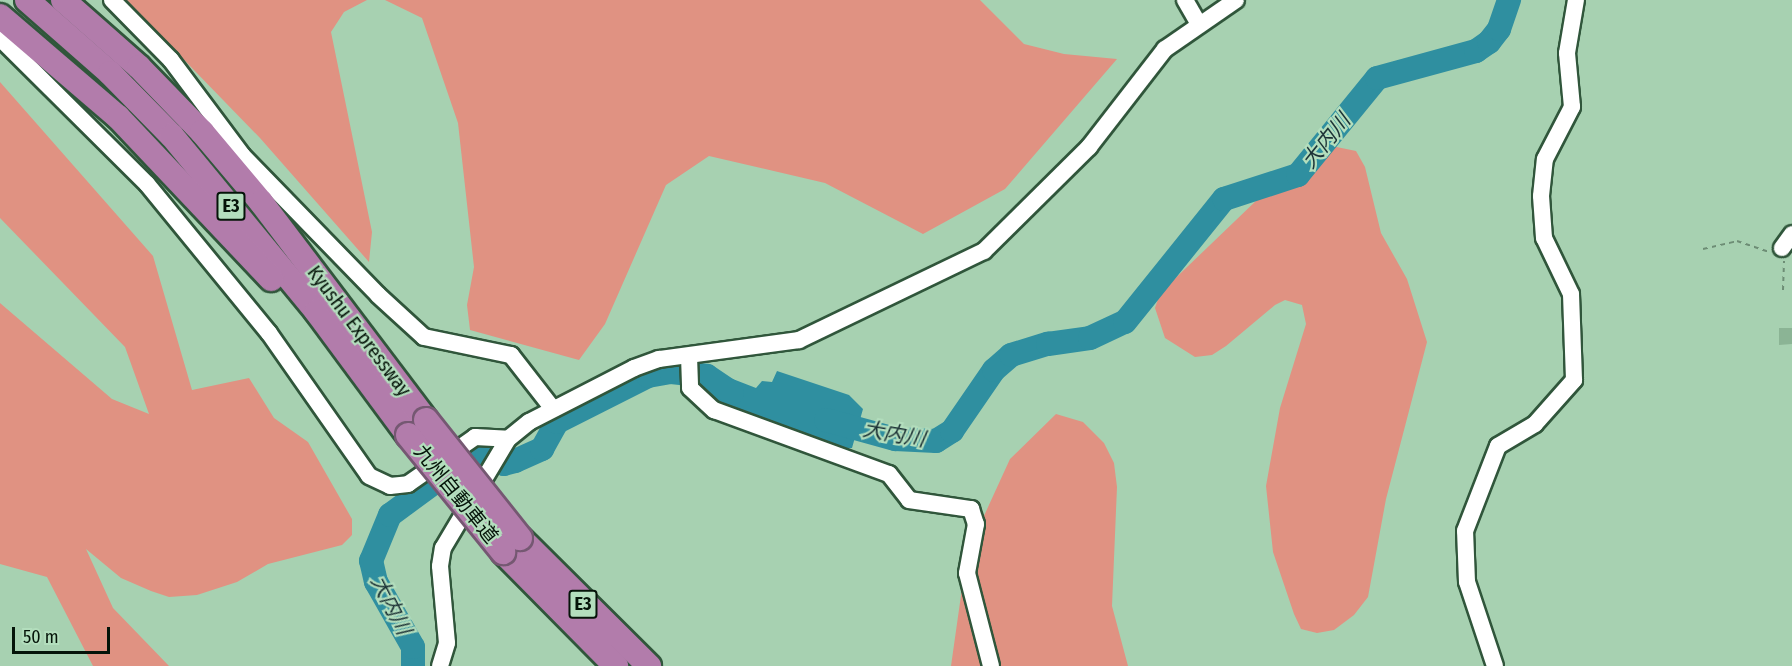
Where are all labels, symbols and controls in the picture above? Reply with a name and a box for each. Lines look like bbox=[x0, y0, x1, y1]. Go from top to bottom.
water label: 大内川 bbox=[1296, 109, 1356, 173]
road number: E3 bbox=[216, 191, 246, 221]
street label: Kyushu Expressway bbox=[302, 261, 416, 401]
water label: 大内川 bbox=[861, 416, 927, 452]
street label: 九州自動車道 bbox=[409, 440, 503, 548]
water label: 大内川 bbox=[365, 571, 417, 639]
road number: E3 bbox=[568, 589, 598, 619]
scale bar bbox=[15, 615, 112, 653]
text: 50 m bbox=[23, 626, 59, 648]

